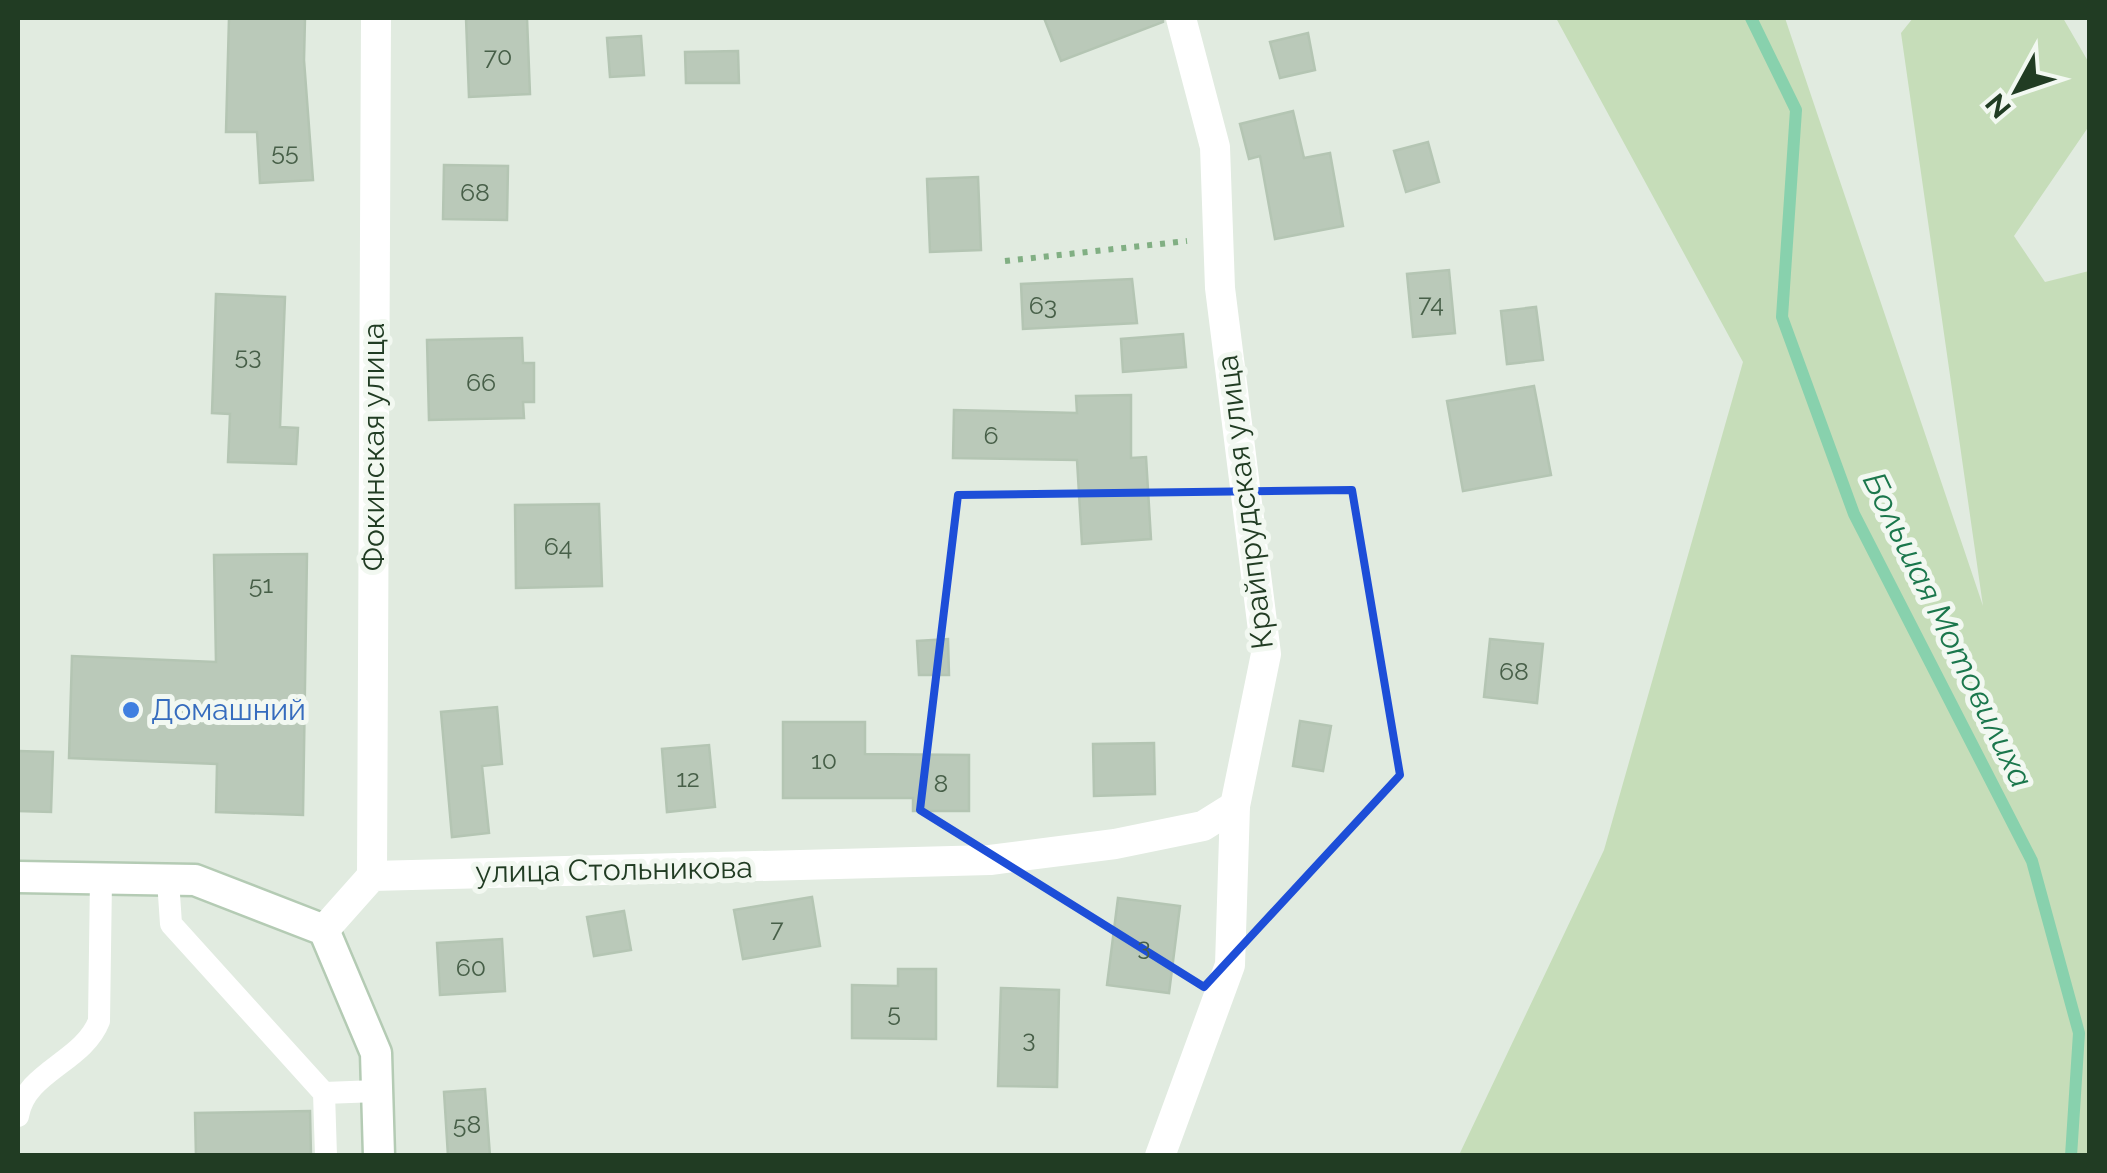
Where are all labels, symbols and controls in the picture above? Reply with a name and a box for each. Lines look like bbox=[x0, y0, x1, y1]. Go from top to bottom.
north arrow bbox=[1967, 40, 2067, 140]
house number: 70 bbox=[484, 41, 512, 71]
text: N bbox=[1979, 87, 2018, 125]
house number: 55 bbox=[271, 136, 299, 166]
house number: 68 bbox=[460, 177, 490, 207]
house number: 74 bbox=[1418, 288, 1444, 318]
house number: 63 bbox=[1029, 290, 1057, 320]
street label: Фокинская улица bbox=[356, 323, 391, 571]
house number: 53 bbox=[235, 340, 261, 370]
street label: Крайпрудская улица bbox=[1209, 353, 1280, 651]
house number: 66 bbox=[466, 367, 496, 397]
house number: 6 bbox=[983, 420, 999, 450]
water label: Большая Мотовилиха bbox=[1856, 466, 2041, 793]
house number: 64 bbox=[544, 531, 572, 561]
house number: 51 bbox=[249, 569, 273, 599]
house number: 68 bbox=[1499, 656, 1529, 686]
place label: Домашний bbox=[151, 692, 306, 727]
marker: Домашний bbox=[120, 699, 142, 721]
house number: 10 bbox=[811, 745, 837, 775]
house number: 12 bbox=[676, 763, 700, 793]
house number: 8 bbox=[934, 768, 948, 798]
street label: улица Стольникова bbox=[475, 850, 753, 889]
house number: 7 bbox=[770, 913, 784, 943]
house number: 3 bbox=[1137, 931, 1151, 961]
house number: 60 bbox=[456, 952, 486, 982]
house number: 5 bbox=[887, 997, 901, 1027]
house number: 3 bbox=[1022, 1023, 1036, 1053]
house number: 58 bbox=[453, 1109, 481, 1139]

